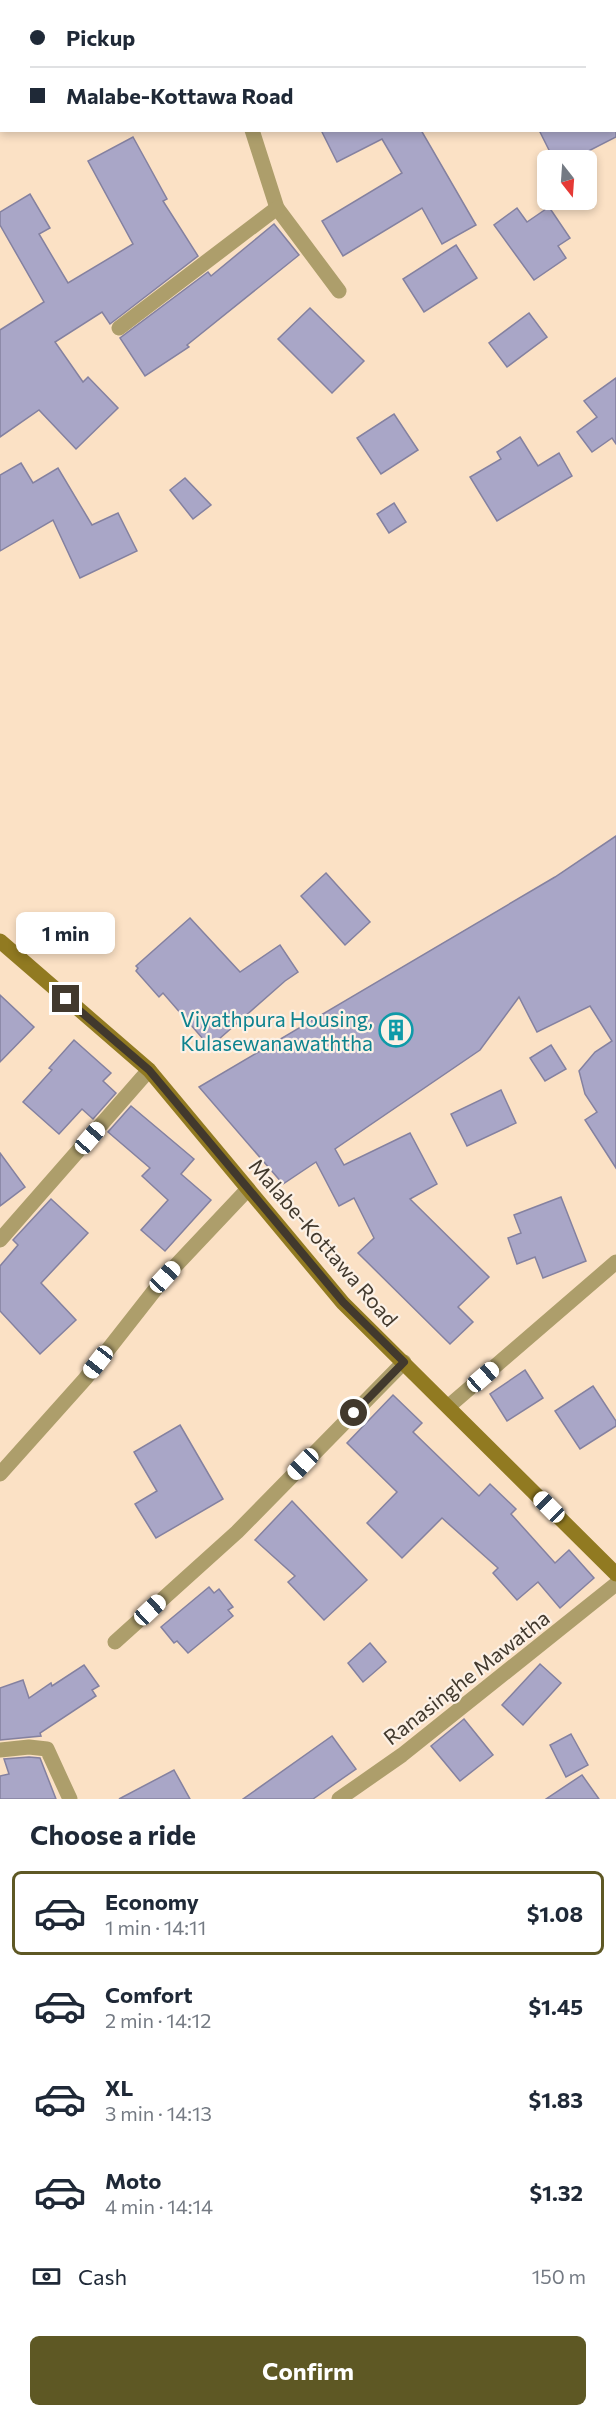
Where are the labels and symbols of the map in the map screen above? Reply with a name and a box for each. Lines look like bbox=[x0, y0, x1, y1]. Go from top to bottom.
north arrow bbox=[537, 150, 597, 210]
callout: 1 min bbox=[16, 912, 116, 954]
route end bbox=[52, 985, 79, 1012]
place label: Viyathpura Housing, Kulasewanawaththa bbox=[180, 1006, 373, 1055]
building icon: Viyathpura Housing, Kulasewanawaththa bbox=[378, 1012, 414, 1048]
car bbox=[71, 1119, 109, 1157]
street label: Malabe-Kottawa Road bbox=[244, 1153, 404, 1331]
car bbox=[146, 1258, 184, 1296]
car bbox=[80, 1342, 116, 1382]
car bbox=[464, 1358, 502, 1396]
route start bbox=[340, 1399, 367, 1426]
car bbox=[284, 1445, 322, 1483]
car bbox=[530, 1488, 568, 1526]
car bbox=[131, 1591, 169, 1629]
street label: Ranasinghe Mawatha bbox=[378, 1605, 554, 1749]

